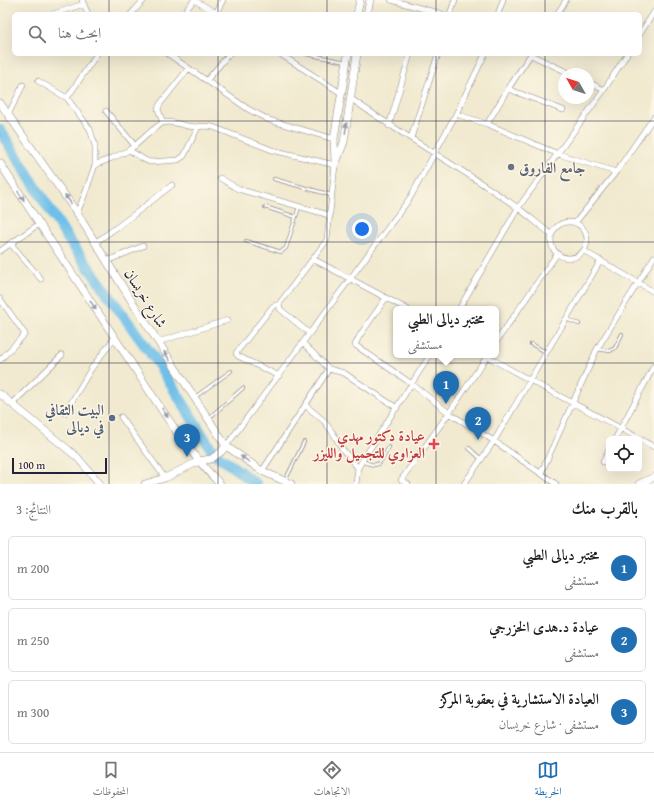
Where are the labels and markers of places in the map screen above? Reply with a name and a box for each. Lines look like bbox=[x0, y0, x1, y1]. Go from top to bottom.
place label: جامع الفاروق bbox=[519, 157, 585, 182]
marker: جامع الفاروق bbox=[506, 162, 516, 172]
pin: 1 bbox=[433, 371, 459, 404]
place label: البيت الثقافي في ديالى bbox=[44, 399, 104, 439]
pin: 2 bbox=[465, 407, 491, 440]
marker: البيت الثقافي في ديالى bbox=[107, 413, 117, 423]
pin: 3 bbox=[174, 424, 200, 457]
place label: عيادة دكتور مهدي العزاوي للتجميل والليزر bbox=[311, 425, 425, 465]
marker: عيادة دكتور مهدي العزاوي للتجميل والليزر bbox=[428, 438, 440, 450]

